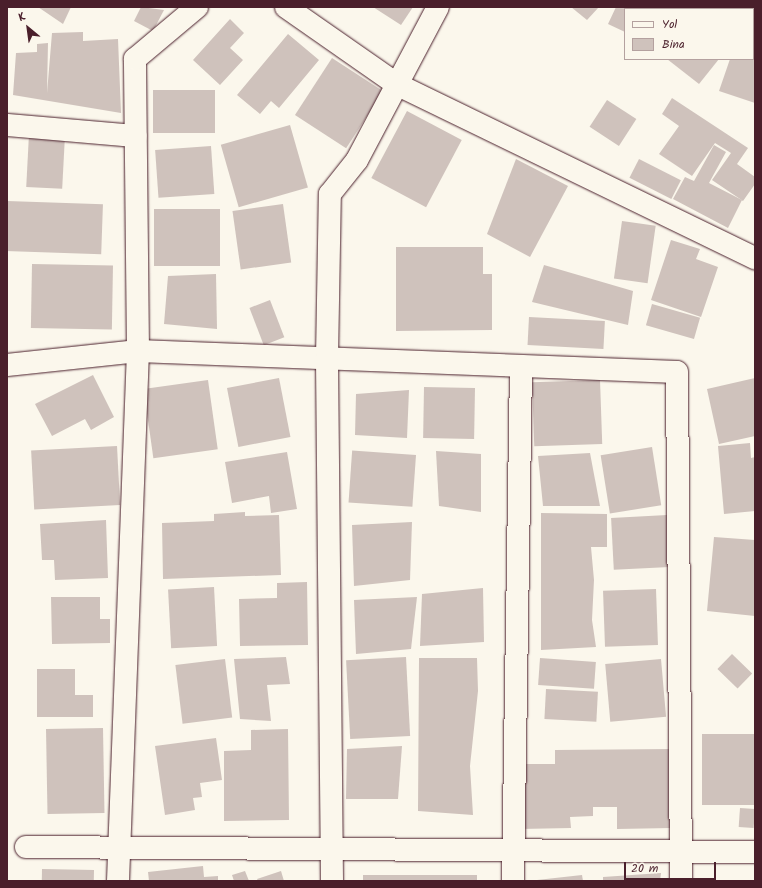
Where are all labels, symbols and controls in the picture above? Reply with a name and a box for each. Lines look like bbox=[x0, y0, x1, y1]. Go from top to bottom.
north arrow bbox=[8, 8, 48, 48]
text: K bbox=[15, 8, 29, 27]
legend bbox=[624, 8, 754, 60]
text: Yol bbox=[662, 15, 677, 34]
text: Bina bbox=[662, 35, 685, 54]
scale bar bbox=[626, 854, 718, 880]
text: 20 m bbox=[631, 859, 658, 878]

